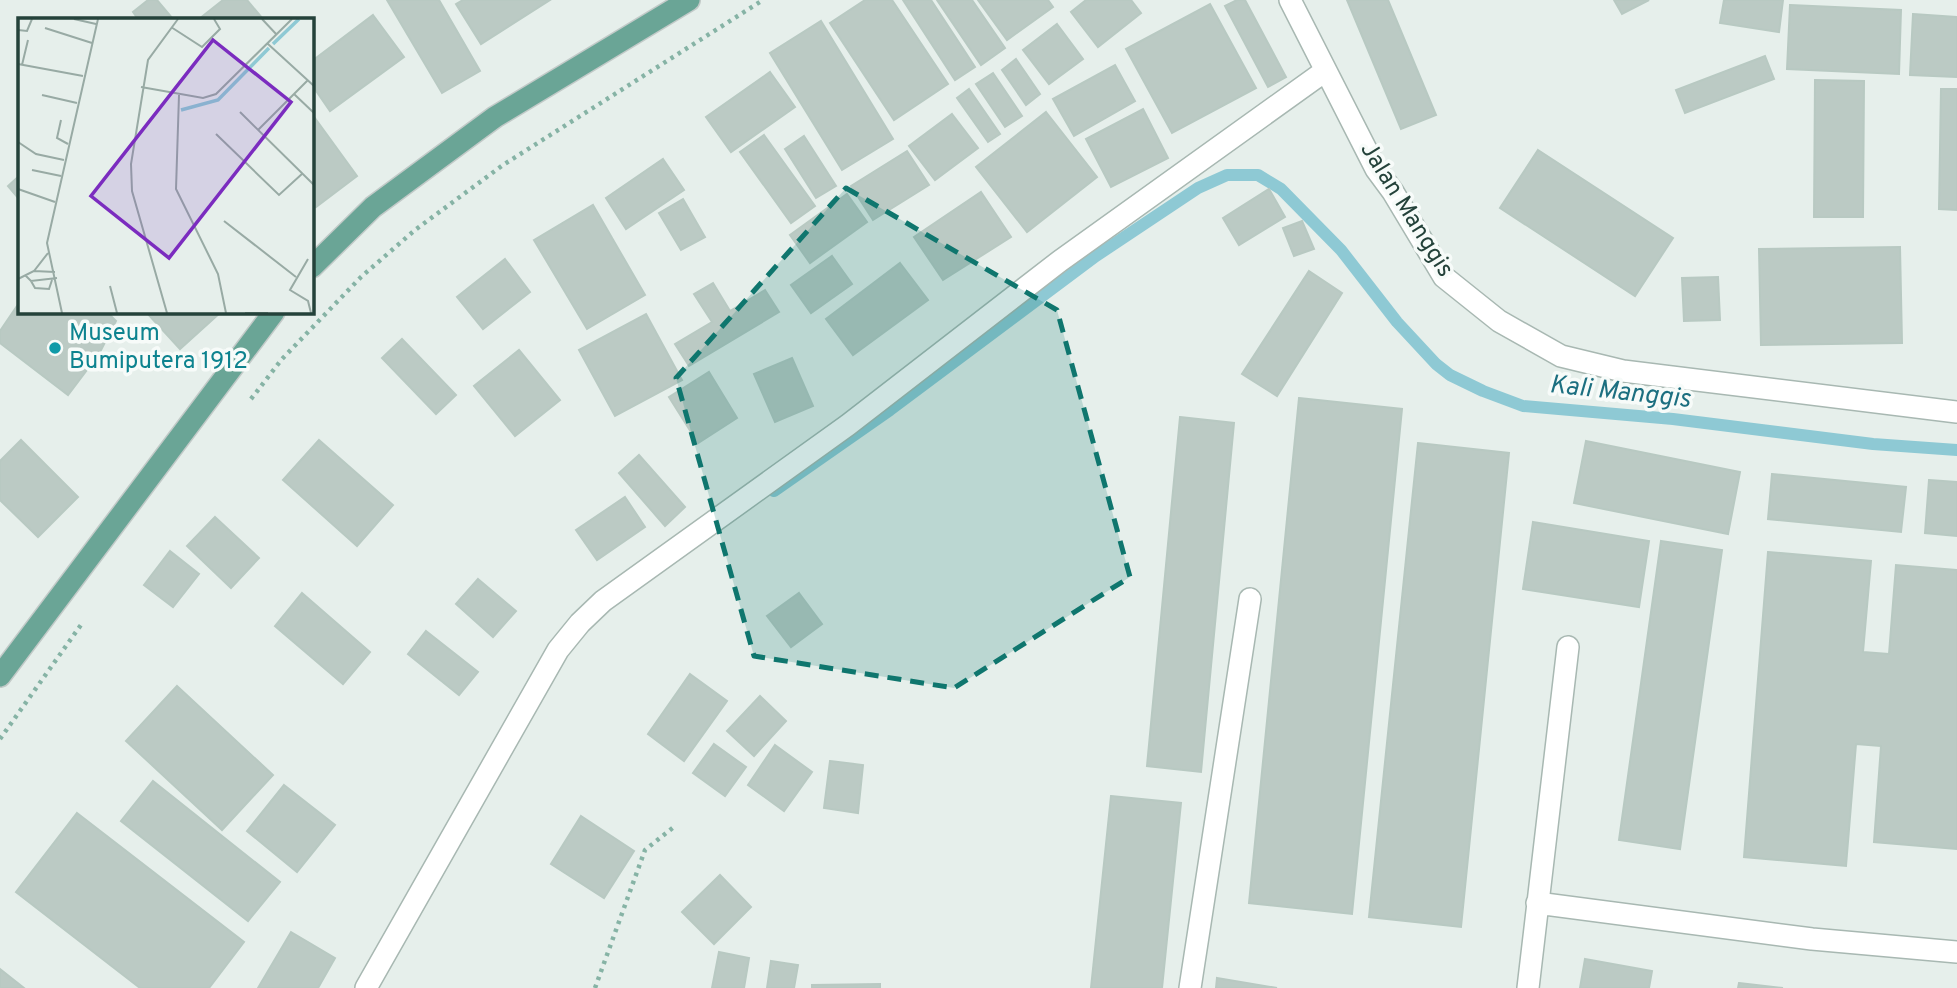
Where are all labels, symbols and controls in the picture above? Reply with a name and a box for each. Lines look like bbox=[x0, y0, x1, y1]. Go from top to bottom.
inset map bbox=[18, 18, 313, 313]
street label: Jalan Manggis bbox=[1353, 137, 1459, 283]
place label: Museum Bumiputera 1912 bbox=[69, 319, 248, 377]
marker: Museum Bumiputera 1912 bbox=[47, 340, 63, 356]
water label: Kali Manggis bbox=[1548, 369, 1693, 417]

